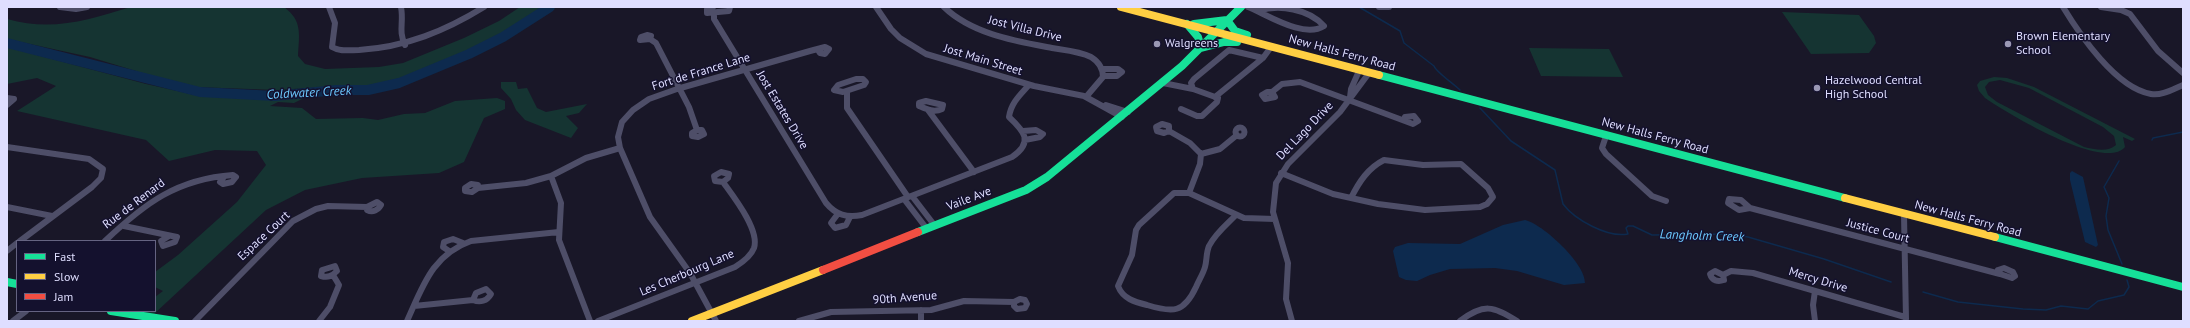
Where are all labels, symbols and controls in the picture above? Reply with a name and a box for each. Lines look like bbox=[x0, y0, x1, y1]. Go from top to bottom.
street label: Jost Villa Drive bbox=[987, 13, 1063, 45]
place label: Brown Elementary School bbox=[2016, 30, 2110, 58]
street label: New Halls Ferry Road bbox=[1287, 32, 1397, 74]
place label: Walgreens bbox=[1165, 37, 1218, 51]
marker: Walgreens bbox=[1152, 39, 1162, 49]
marker: Brown Elementary School bbox=[2003, 39, 2013, 49]
street label: Jost Main Street bbox=[942, 41, 1024, 79]
street label: Fort de France Lane bbox=[650, 50, 752, 94]
street label: Jost Estates Drive bbox=[753, 68, 811, 152]
place label: Hazelwood Central High School bbox=[1825, 74, 1922, 102]
water label: Coldwater Creek bbox=[266, 83, 352, 103]
marker: Hazelwood Central High School bbox=[1812, 83, 1822, 93]
street label: Del Lago Drive bbox=[1274, 99, 1336, 163]
street label: New Halls Ferry Road bbox=[1600, 115, 1710, 157]
street label: Rue de Renard bbox=[100, 176, 168, 232]
street label: Vaile Ave bbox=[945, 184, 993, 214]
street label: New Halls Ferry Road bbox=[1913, 198, 2023, 240]
street label: Espace Court bbox=[235, 208, 293, 264]
street label: Justice Court bbox=[1845, 216, 1911, 246]
water label: Langholm Creek bbox=[1659, 227, 1745, 245]
legend bbox=[16, 240, 156, 312]
street label: Les Cherbourg Lane bbox=[638, 247, 736, 299]
text: Fast bbox=[54, 249, 75, 264]
street label: Mercy Drive bbox=[1787, 264, 1849, 296]
text: Slow bbox=[54, 269, 79, 284]
text: Jam bbox=[54, 289, 73, 304]
street label: 90th Avenue bbox=[872, 289, 938, 307]

